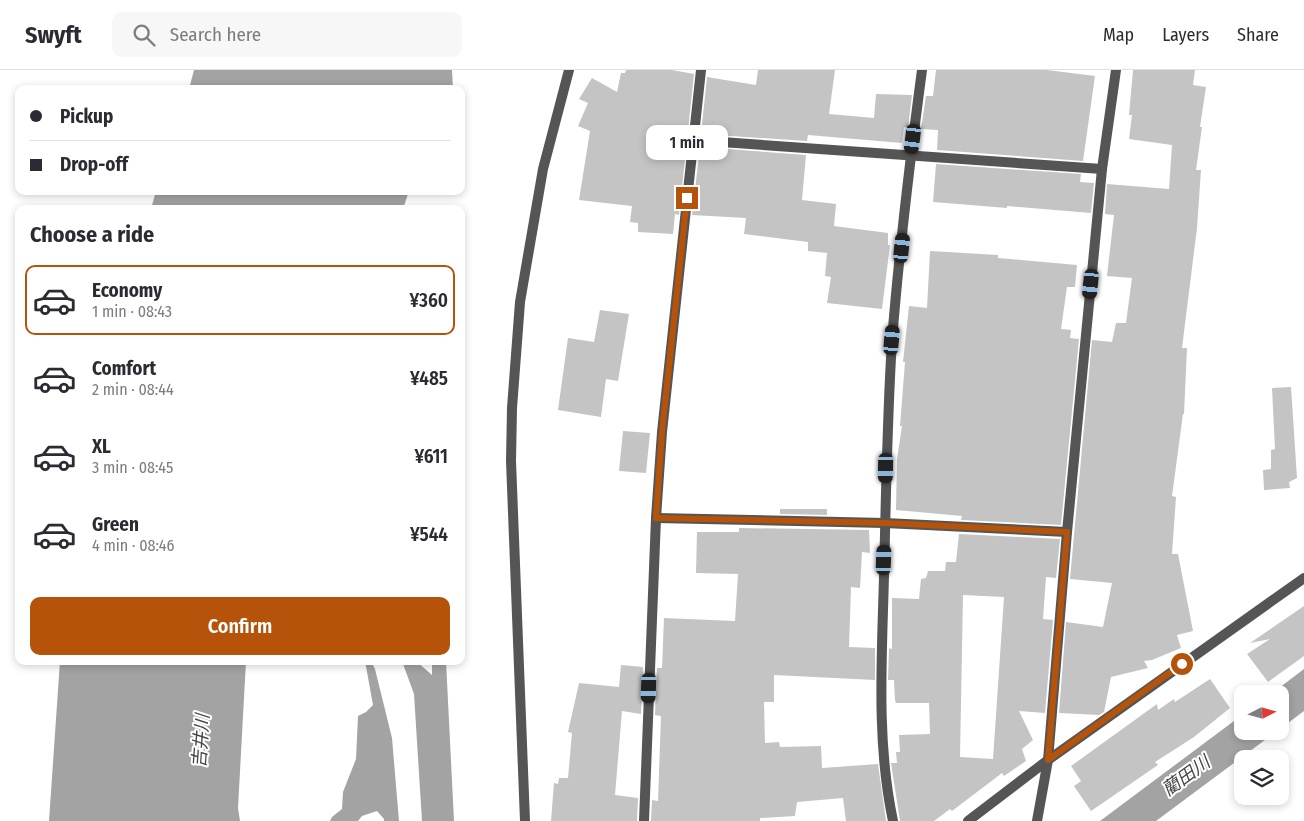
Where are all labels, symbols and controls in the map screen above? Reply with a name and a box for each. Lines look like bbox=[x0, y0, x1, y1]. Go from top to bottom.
search box bbox=[112, 12, 462, 57]
text: Swyft bbox=[25, 21, 82, 49]
icon: search bbox=[130, 21, 158, 49]
text: Search here bbox=[170, 23, 261, 46]
text: Map bbox=[1103, 24, 1134, 46]
text: Layers bbox=[1162, 24, 1209, 46]
text: Share bbox=[1237, 24, 1279, 46]
text: Pickup bbox=[60, 105, 113, 128]
car bbox=[903, 123, 922, 155]
callout: 1 min bbox=[646, 126, 728, 160]
text: 1 min bbox=[670, 133, 704, 152]
text: Drop-off bbox=[60, 153, 128, 176]
route end bbox=[676, 187, 698, 209]
text: Choose a ride bbox=[30, 221, 154, 248]
car bbox=[892, 232, 911, 264]
car bbox=[1081, 268, 1100, 300]
icon: car bbox=[32, 278, 77, 323]
text: Economy bbox=[92, 279, 162, 302]
text: ¥360 bbox=[410, 289, 448, 312]
text: 1 min · 08:43 bbox=[92, 302, 172, 321]
car bbox=[883, 324, 900, 356]
icon: car bbox=[32, 356, 77, 401]
text: Comfort bbox=[92, 357, 156, 380]
text: ¥485 bbox=[410, 367, 448, 390]
text: 2 min · 08:44 bbox=[92, 380, 174, 399]
icon: car bbox=[32, 434, 77, 479]
text: XL bbox=[92, 435, 111, 458]
text: ¥611 bbox=[415, 445, 448, 468]
car bbox=[878, 453, 893, 483]
text: 3 min · 08:45 bbox=[92, 458, 173, 477]
icon: car bbox=[32, 512, 77, 557]
text: Green bbox=[92, 513, 139, 536]
text: ¥544 bbox=[410, 523, 448, 546]
text: 4 min · 08:46 bbox=[92, 536, 175, 555]
car bbox=[875, 545, 892, 575]
button: Confirm bbox=[30, 597, 450, 655]
route start bbox=[1171, 653, 1193, 675]
car bbox=[640, 673, 657, 703]
north arrow bbox=[1234, 685, 1289, 740]
map controls bbox=[1234, 685, 1289, 805]
water label: 吉井川 bbox=[188, 711, 214, 769]
water label: 藺田川 bbox=[1158, 750, 1216, 801]
button: layers bbox=[1234, 750, 1289, 805]

